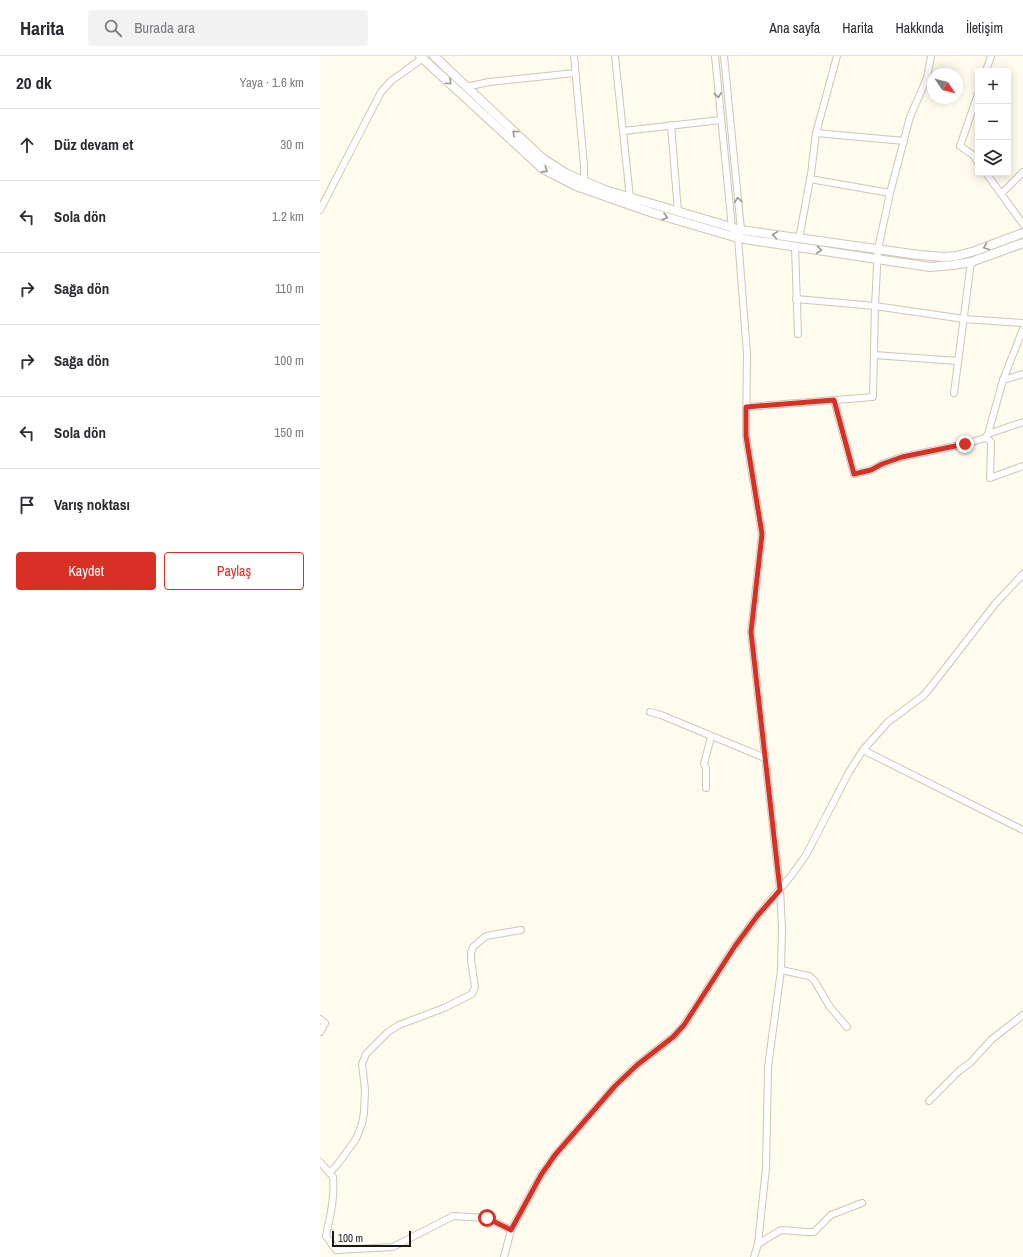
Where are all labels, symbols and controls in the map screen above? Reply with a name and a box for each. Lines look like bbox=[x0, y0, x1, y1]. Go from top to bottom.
search box bbox=[88, 10, 368, 46]
text: Harita bbox=[20, 15, 64, 41]
icon: search bbox=[102, 17, 124, 39]
text: Burada ara bbox=[134, 17, 195, 38]
text: Ana sayfa bbox=[769, 19, 820, 37]
text: Harita bbox=[842, 19, 873, 37]
text: Hakkında bbox=[895, 19, 944, 37]
text: İletişim bbox=[966, 19, 1003, 37]
north arrow bbox=[927, 68, 963, 104]
map controls bbox=[975, 68, 1011, 176]
button: + bbox=[975, 68, 1011, 104]
text: 20 dk bbox=[16, 71, 52, 94]
text: Yaya · 1.6 km bbox=[240, 74, 304, 91]
one-way arrow bbox=[444, 78, 451, 85]
one-way arrow bbox=[713, 92, 722, 98]
button: − bbox=[975, 104, 1011, 140]
one-way arrow bbox=[512, 130, 520, 138]
icon: ahead bbox=[16, 134, 38, 156]
text: Düz devam et bbox=[54, 134, 133, 155]
text: 30 m bbox=[280, 136, 304, 153]
button: layers bbox=[975, 140, 1011, 176]
one-way arrow bbox=[541, 165, 548, 172]
one-way arrow bbox=[734, 197, 743, 203]
icon: left bbox=[16, 206, 38, 228]
text: Sola dön bbox=[54, 206, 106, 227]
text: 1.2 km bbox=[272, 208, 304, 225]
one-way arrow bbox=[662, 212, 669, 221]
one-way arrow bbox=[772, 231, 778, 240]
one-way arrow bbox=[983, 242, 990, 250]
one-way arrow bbox=[816, 245, 823, 254]
icon: right bbox=[16, 278, 38, 300]
text: Sağa dön bbox=[54, 278, 109, 299]
text: 110 m bbox=[275, 280, 304, 297]
icon: right bbox=[16, 350, 38, 372]
text: Sağa dön bbox=[54, 350, 109, 371]
text: 100 m bbox=[274, 352, 304, 369]
icon: left bbox=[16, 422, 38, 444]
text: Sola dön bbox=[54, 422, 106, 443]
text: 150 m bbox=[274, 424, 304, 441]
route end bbox=[956, 435, 974, 453]
icon: arrive bbox=[16, 494, 38, 516]
text: Varış noktası bbox=[54, 494, 130, 515]
button: Kaydet bbox=[16, 552, 156, 590]
button: Paylaş bbox=[164, 552, 304, 590]
route start bbox=[478, 1209, 496, 1227]
scale bar bbox=[332, 1229, 411, 1248]
text: 100 m bbox=[338, 1231, 363, 1245]

